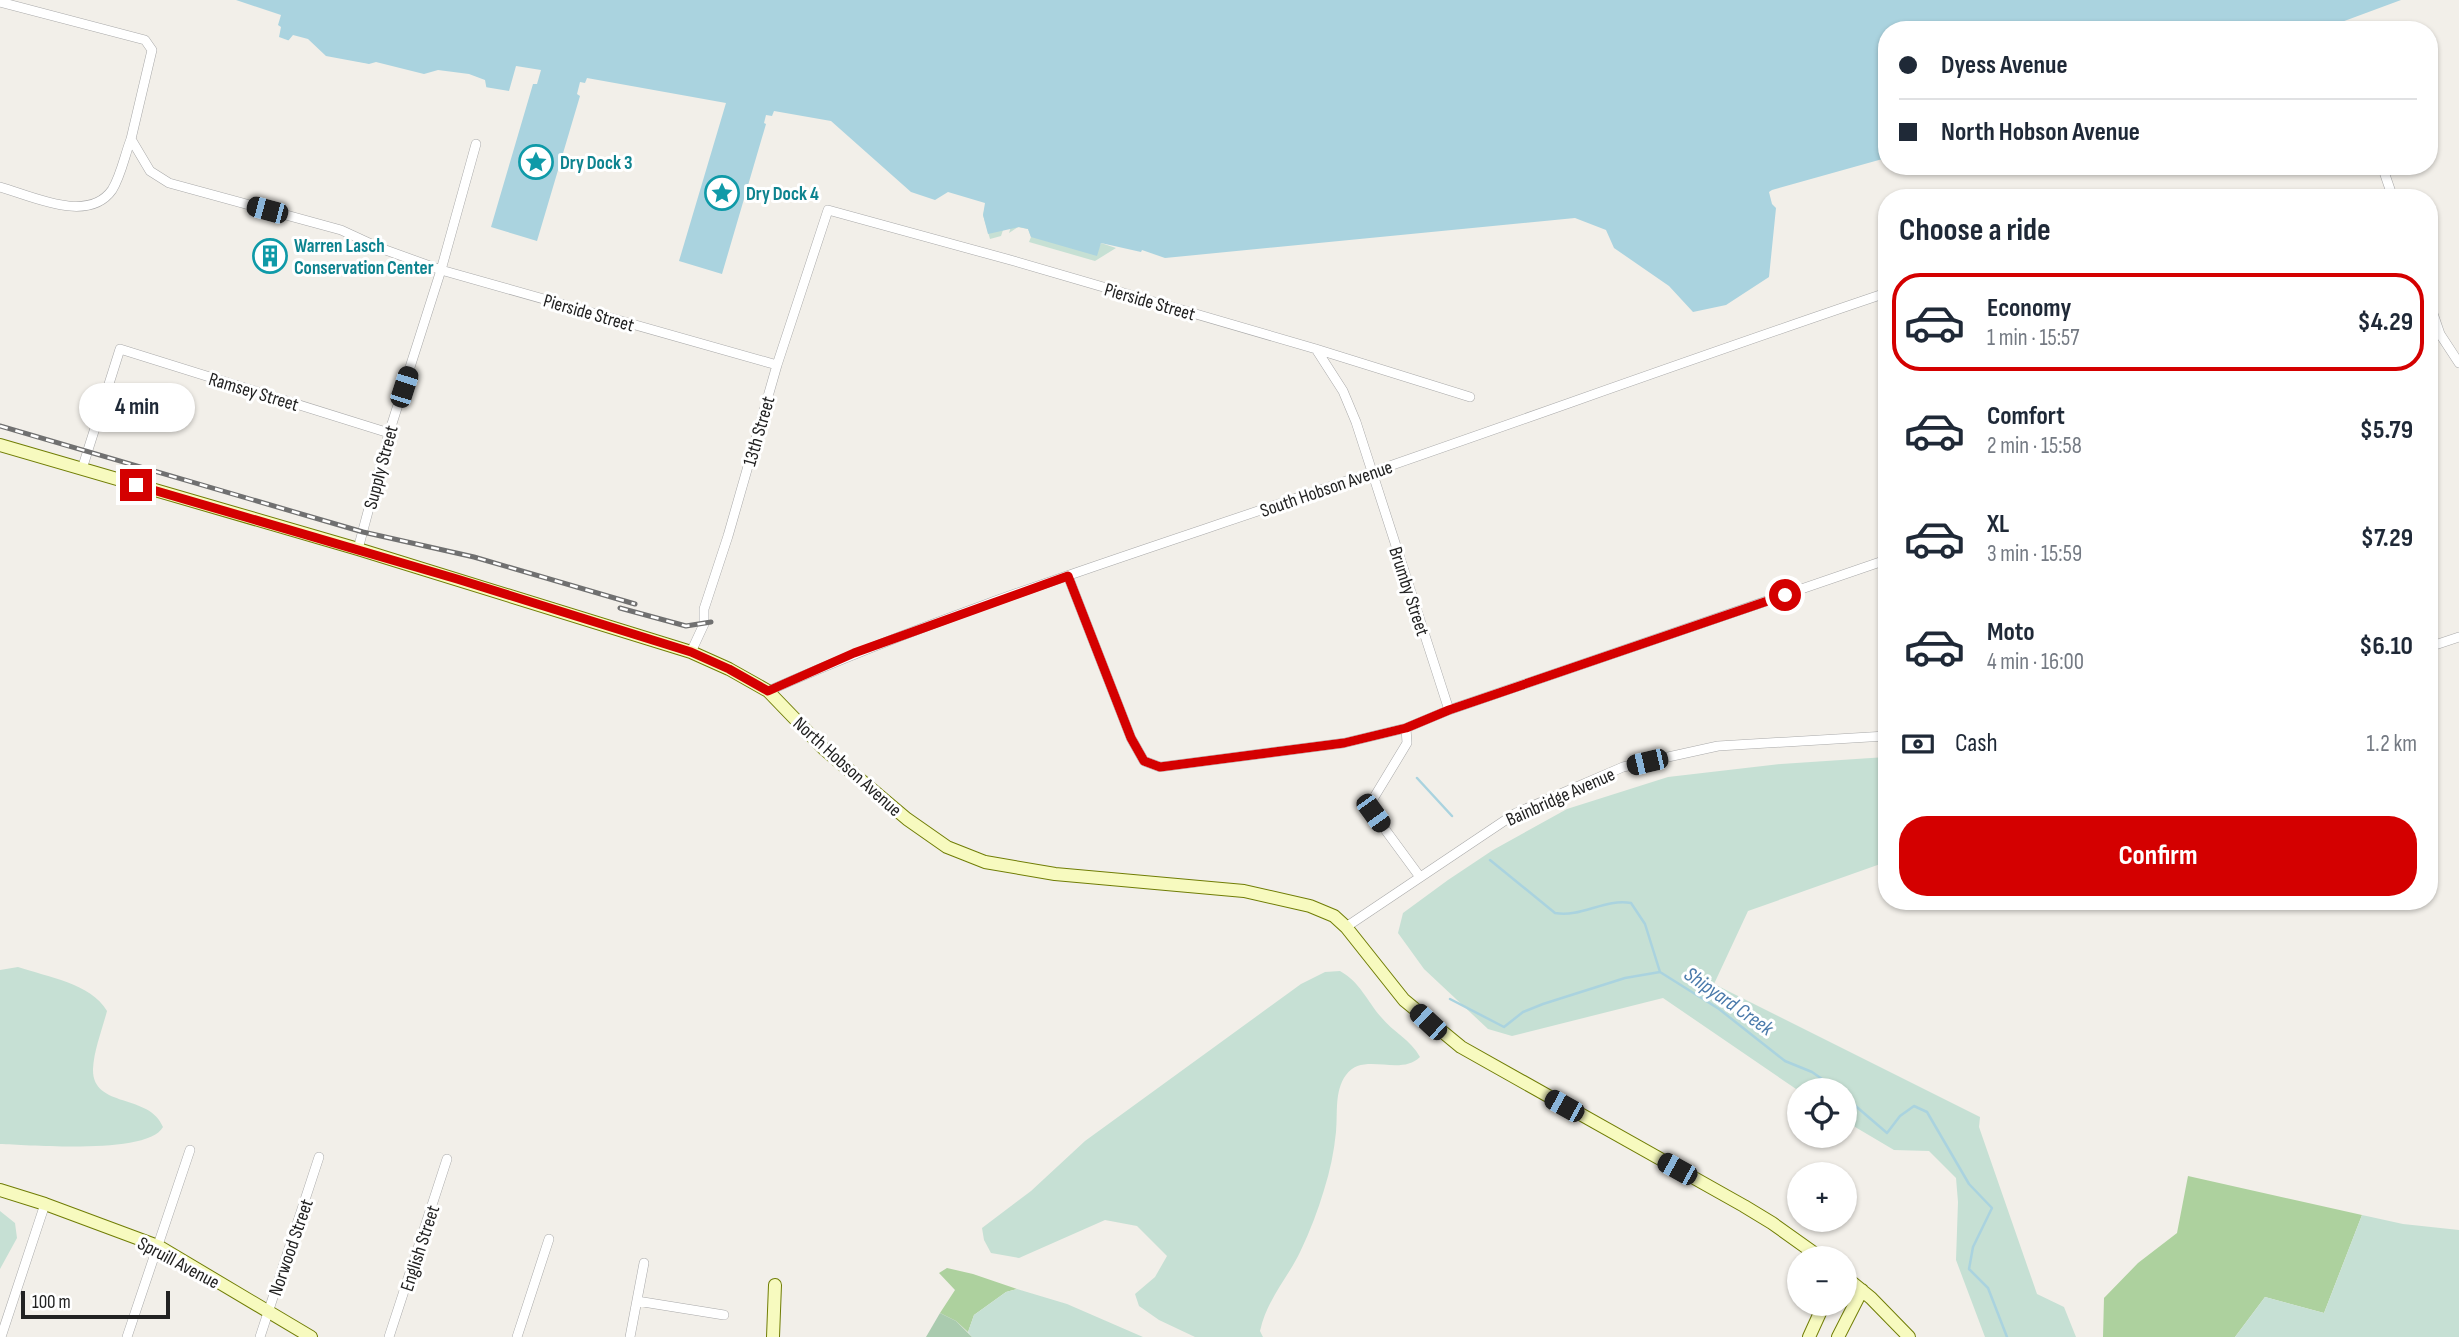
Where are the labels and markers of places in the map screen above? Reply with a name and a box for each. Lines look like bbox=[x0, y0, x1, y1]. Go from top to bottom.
place icon: Dry Dock 3 bbox=[517, 143, 555, 181]
place label: Dry Dock 3 bbox=[560, 152, 632, 175]
place icon: Dry Dock 4 bbox=[703, 174, 741, 212]
place label: Dry Dock 4 bbox=[746, 183, 819, 206]
place label: Warren Lasch Conservation Center bbox=[294, 235, 434, 280]
building icon: Warren Lasch Conservation Center bbox=[251, 237, 289, 275]

